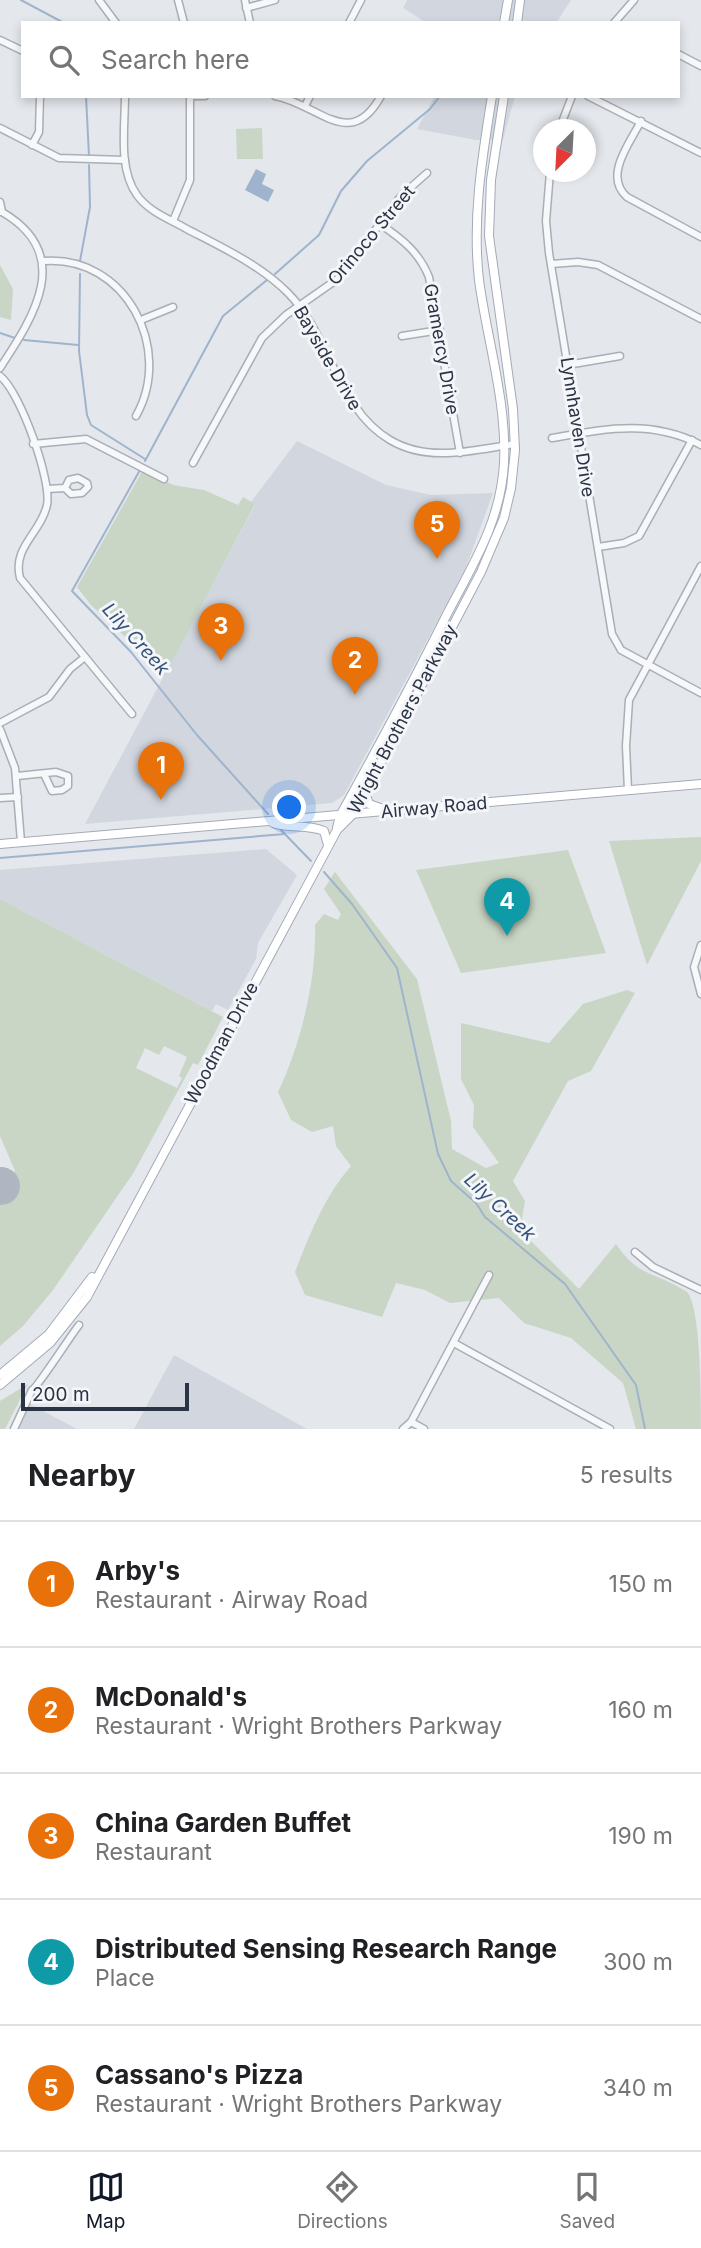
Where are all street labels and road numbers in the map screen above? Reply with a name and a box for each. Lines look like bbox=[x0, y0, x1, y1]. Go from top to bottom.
street label: Orinoco Street bbox=[323, 181, 419, 289]
street label: Gramercy Drive bbox=[420, 282, 464, 416]
street label: Bayside Drive bbox=[290, 302, 366, 414]
street label: Lynnhaven Drive bbox=[557, 356, 599, 498]
street label: Wright Brothers Parkway bbox=[343, 621, 461, 817]
street label: Airway Road bbox=[380, 792, 488, 822]
street label: Woodman Drive bbox=[180, 978, 262, 1108]

